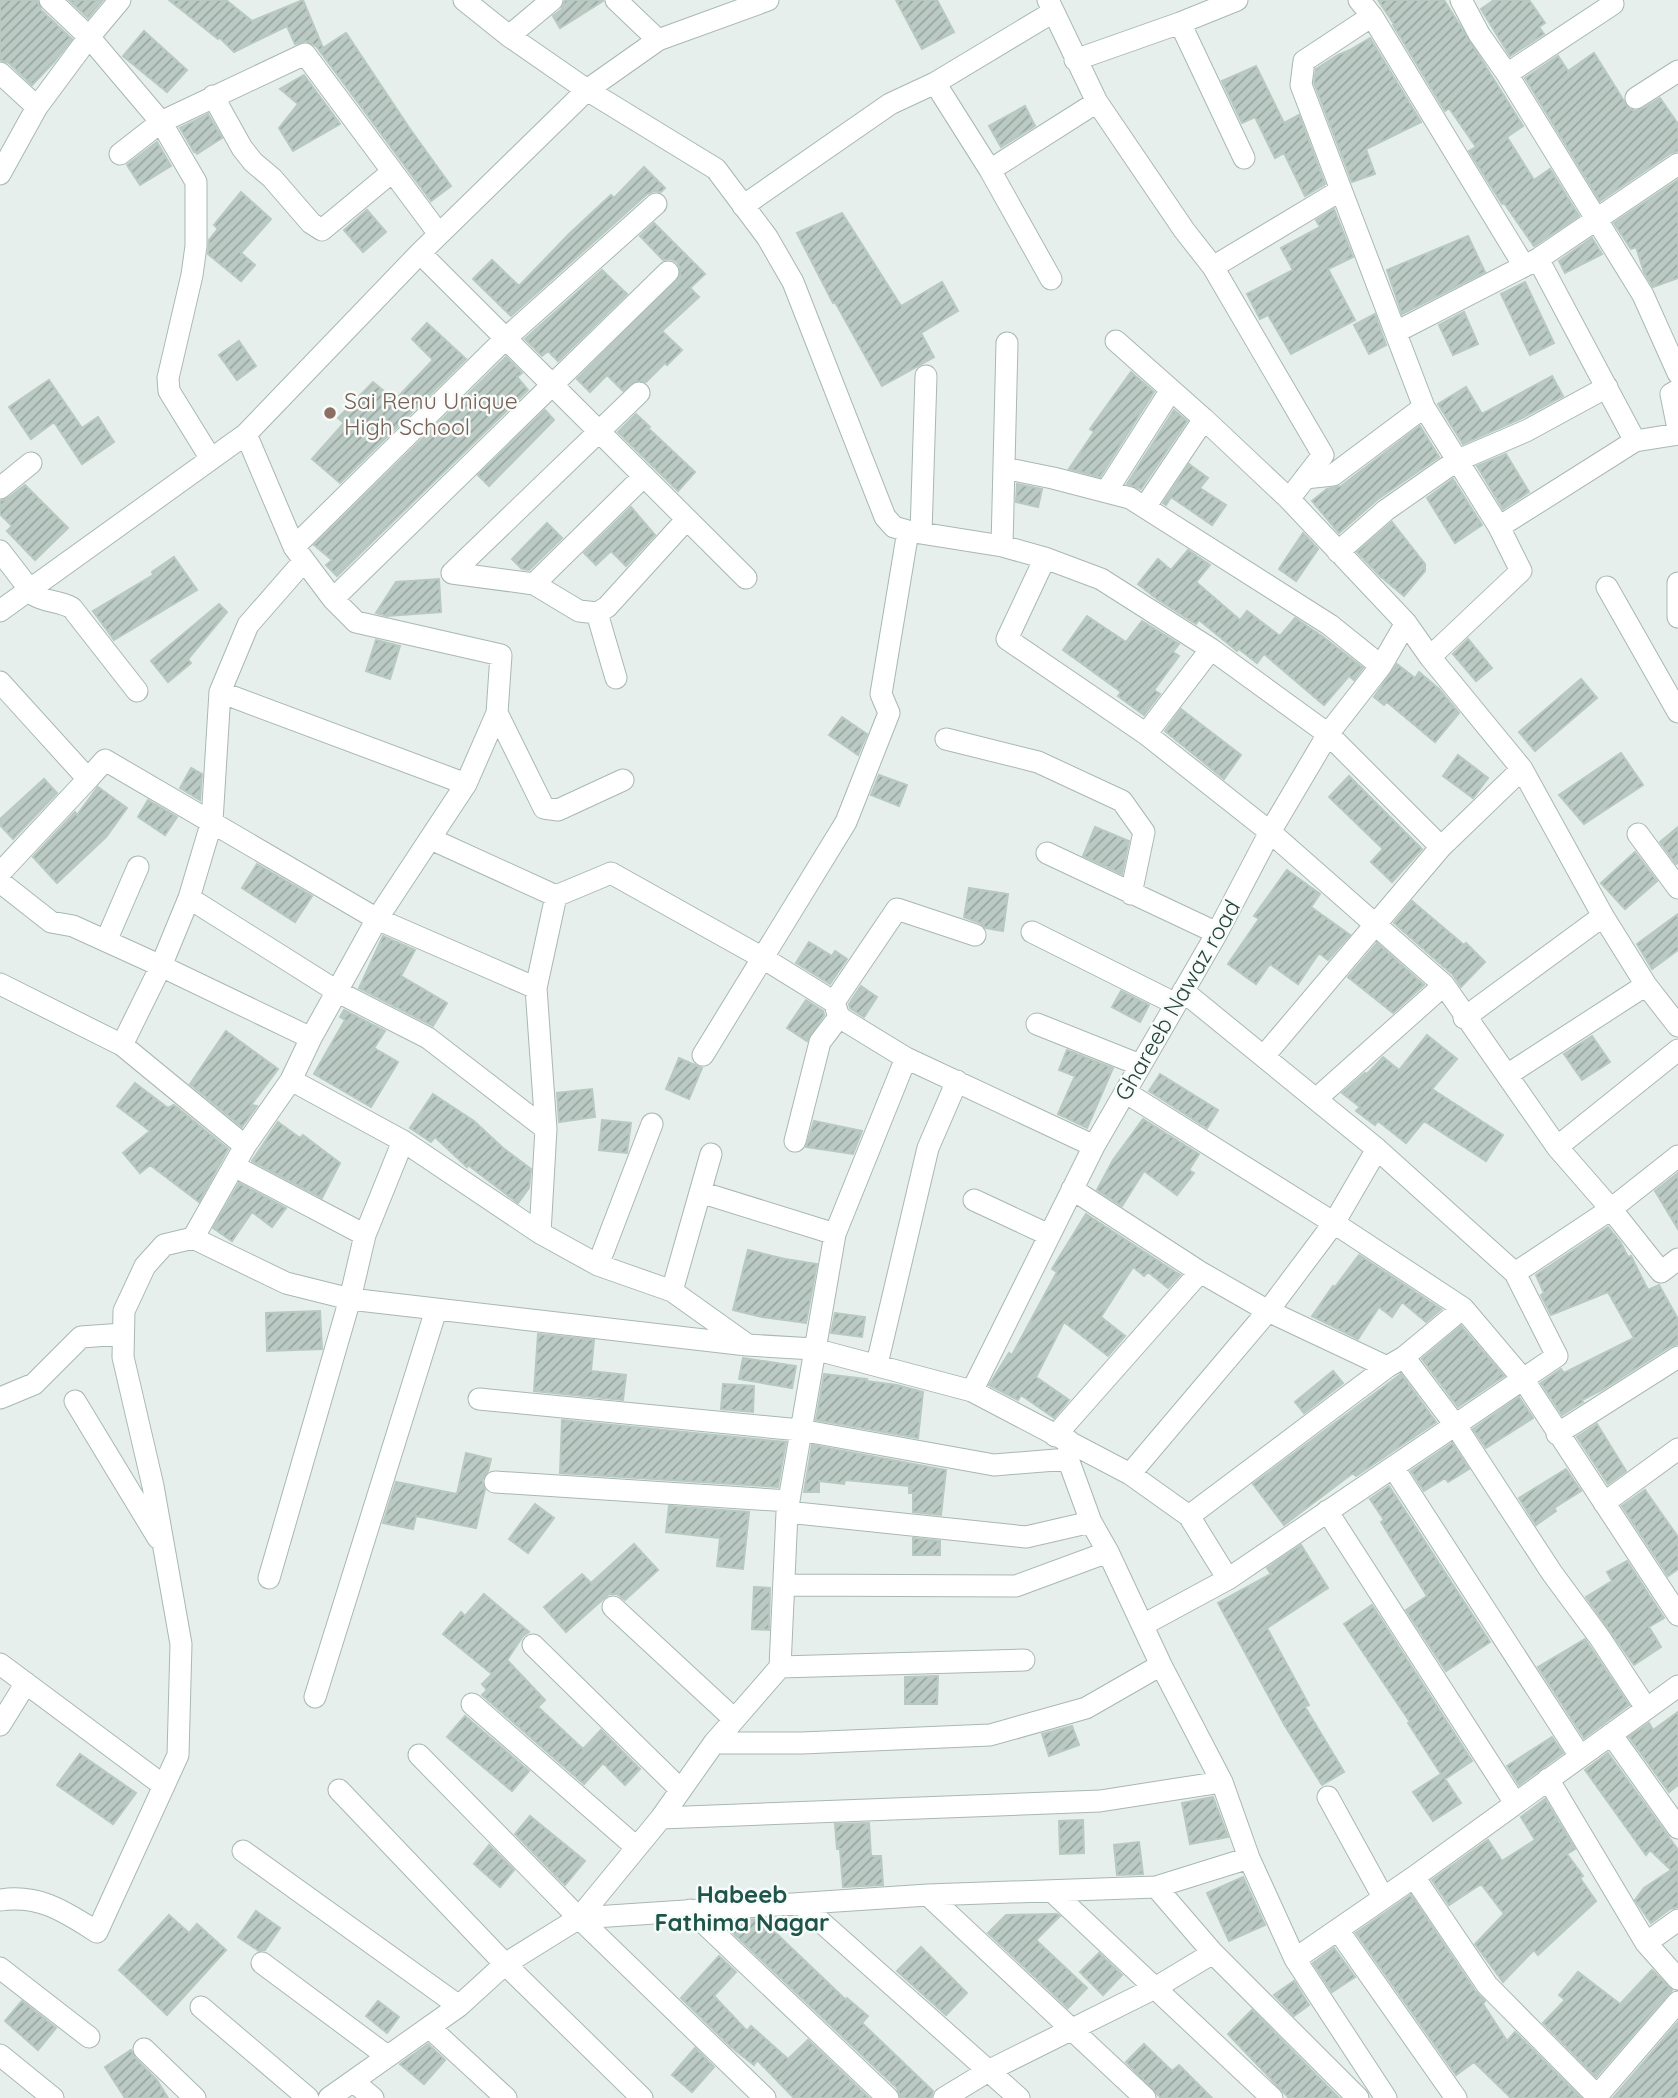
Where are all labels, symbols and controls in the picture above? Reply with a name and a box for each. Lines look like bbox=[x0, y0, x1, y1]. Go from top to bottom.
place label: Sai Renu Unique High School bbox=[344, 386, 518, 441]
marker: Sai Renu Unique High School bbox=[322, 405, 338, 421]
street label: Ghareeb Nawaz road bbox=[1108, 895, 1246, 1105]
district label: Habeeb Fathima Nagar bbox=[655, 1879, 829, 1937]

